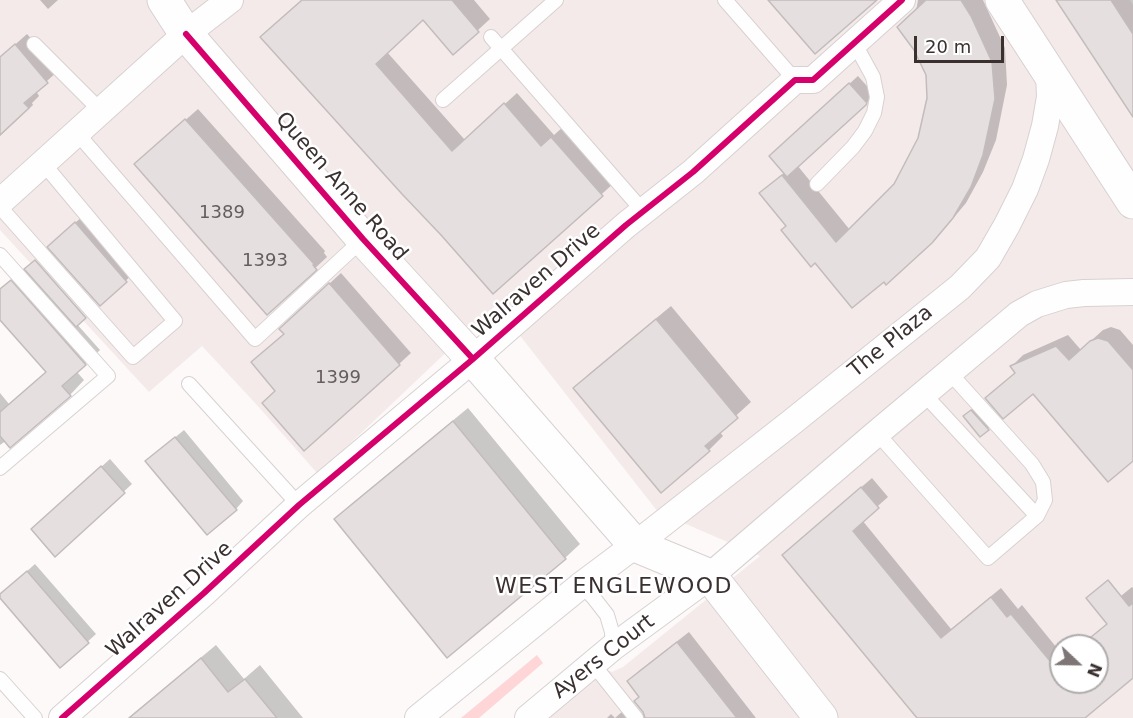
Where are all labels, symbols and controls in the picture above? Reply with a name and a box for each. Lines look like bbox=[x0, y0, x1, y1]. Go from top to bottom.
scale bar bbox=[917, 24, 1007, 62]
text: 20 m bbox=[925, 36, 971, 57]
street label: Queen Anne Road bbox=[270, 107, 412, 267]
house number: 1389 bbox=[199, 202, 245, 224]
street label: Walraven Drive bbox=[468, 219, 606, 343]
house number: 1393 bbox=[242, 250, 288, 272]
street label: The Plaza bbox=[844, 300, 938, 384]
house number: 1399 bbox=[315, 367, 361, 389]
street label: Walraven Drive bbox=[102, 537, 238, 663]
district label: WEST ENGLEWOOD bbox=[495, 574, 733, 600]
street label: Ayers Court bbox=[548, 609, 660, 705]
north arrow bbox=[1049, 634, 1109, 694]
text: N bbox=[1083, 660, 1106, 680]

